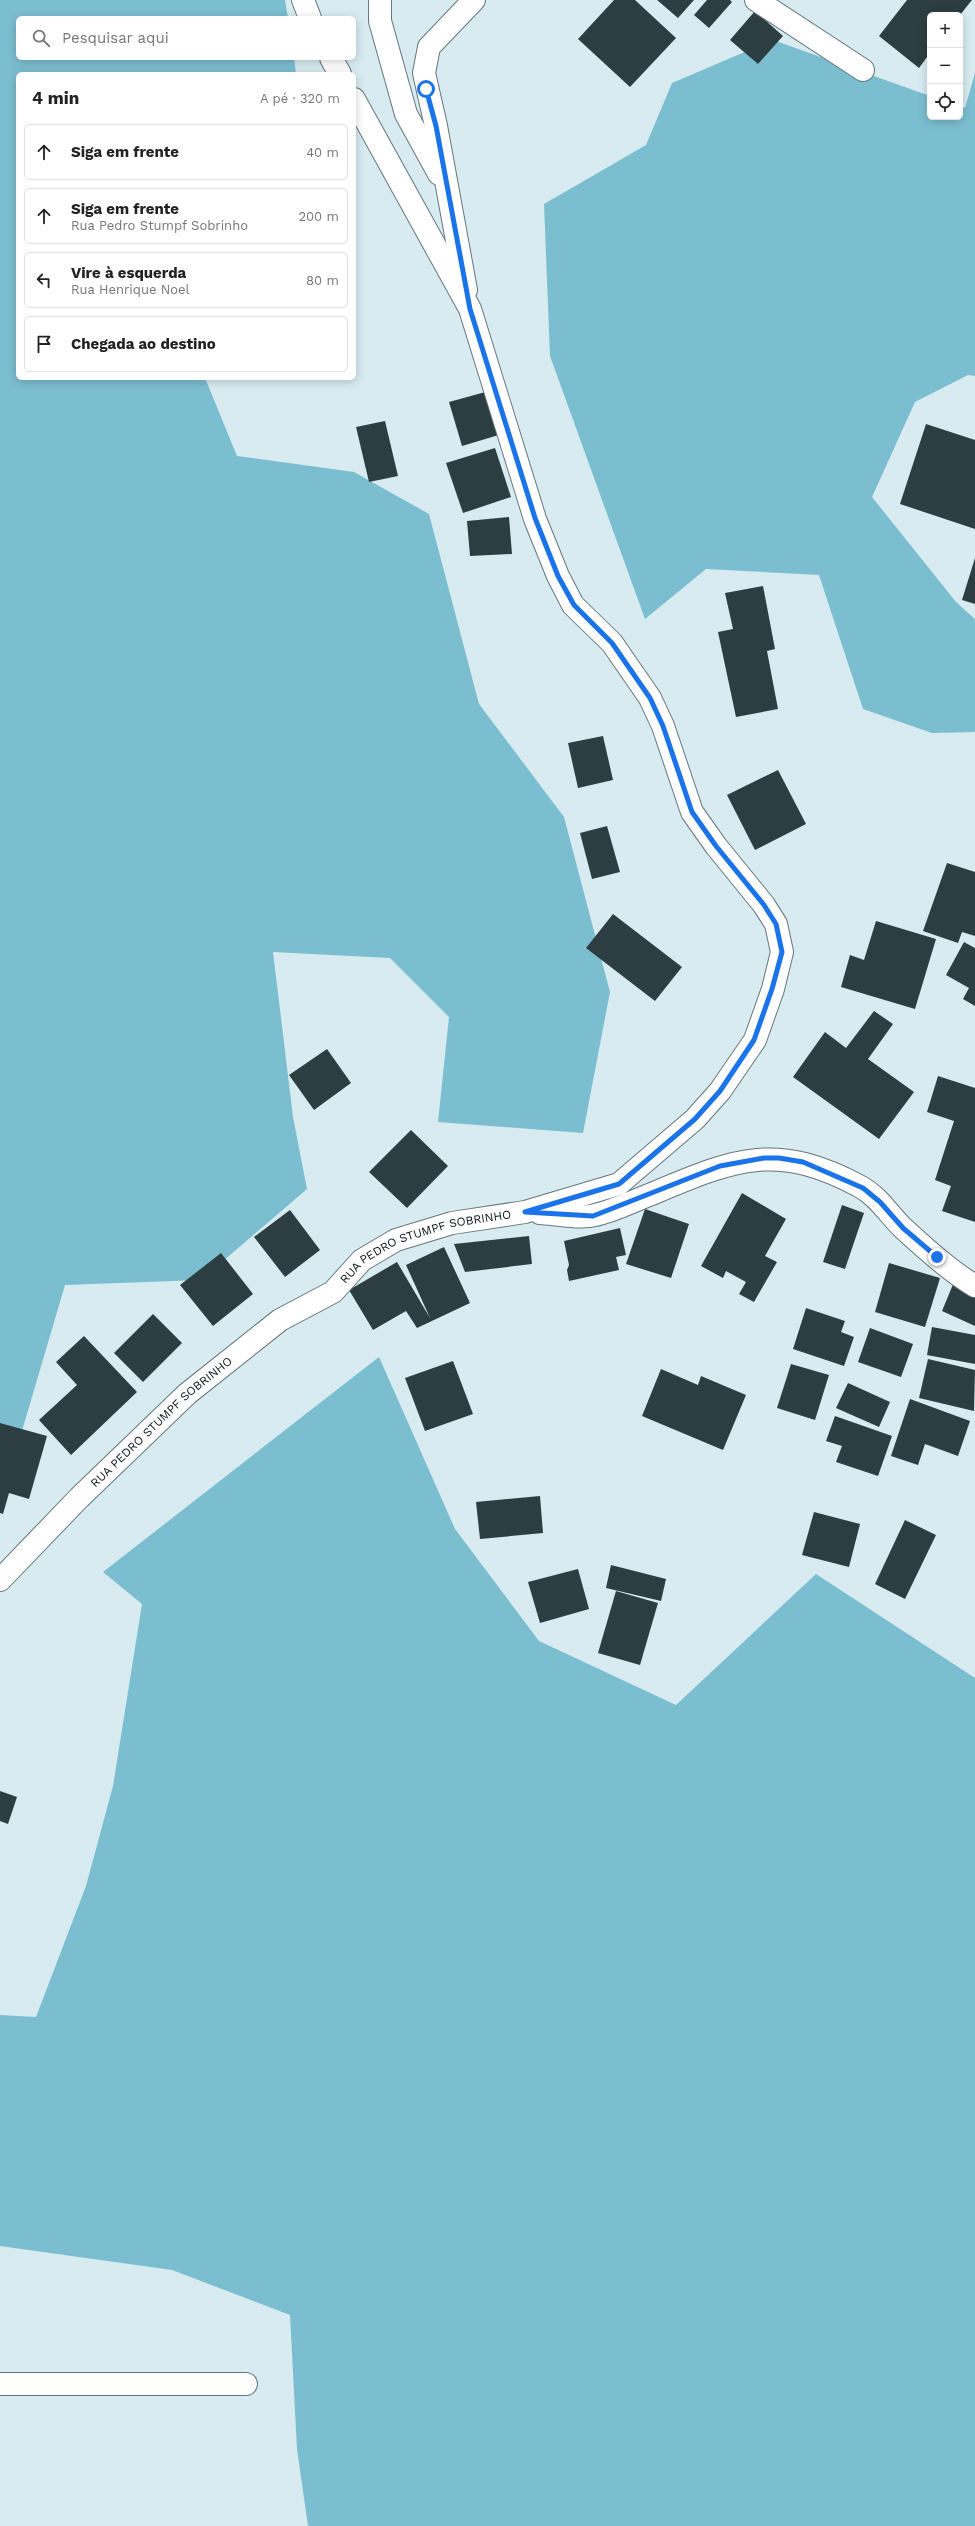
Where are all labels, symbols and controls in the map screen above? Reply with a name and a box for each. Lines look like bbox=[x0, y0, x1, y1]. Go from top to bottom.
map controls bbox=[927, 12, 963, 120]
button: + bbox=[927, 12, 963, 48]
search box bbox=[16, 16, 356, 60]
icon: search bbox=[30, 27, 52, 49]
text: Pesquisar aqui bbox=[62, 29, 169, 47]
button: − bbox=[927, 48, 963, 84]
route start bbox=[417, 80, 435, 98]
button: locate bbox=[927, 84, 963, 120]
text: 4 min bbox=[32, 88, 79, 108]
text: A pé · 320 m bbox=[260, 91, 340, 106]
icon: ahead bbox=[33, 141, 55, 163]
text: Siga em frente bbox=[71, 143, 179, 161]
text: 40 m bbox=[306, 145, 339, 160]
text: Siga em frente bbox=[71, 200, 179, 218]
icon: ahead bbox=[33, 205, 55, 227]
text: 200 m bbox=[298, 209, 339, 224]
text: Rua Pedro Stumpf Sobrinho bbox=[71, 218, 248, 233]
text: Vire à esquerda bbox=[71, 264, 186, 282]
icon: left bbox=[33, 269, 55, 291]
text: 80 m bbox=[306, 273, 339, 288]
text: Rua Henrique Noel bbox=[71, 282, 190, 297]
icon: arrive bbox=[33, 333, 55, 355]
text: Chegada ao destino bbox=[71, 335, 216, 353]
street label: RUA PEDRO STUMPF SOBRINHO bbox=[337, 1207, 512, 1286]
route end bbox=[928, 1248, 946, 1266]
street label: RUA PEDRO STUMPF SOBRINHO bbox=[88, 1354, 235, 1490]

